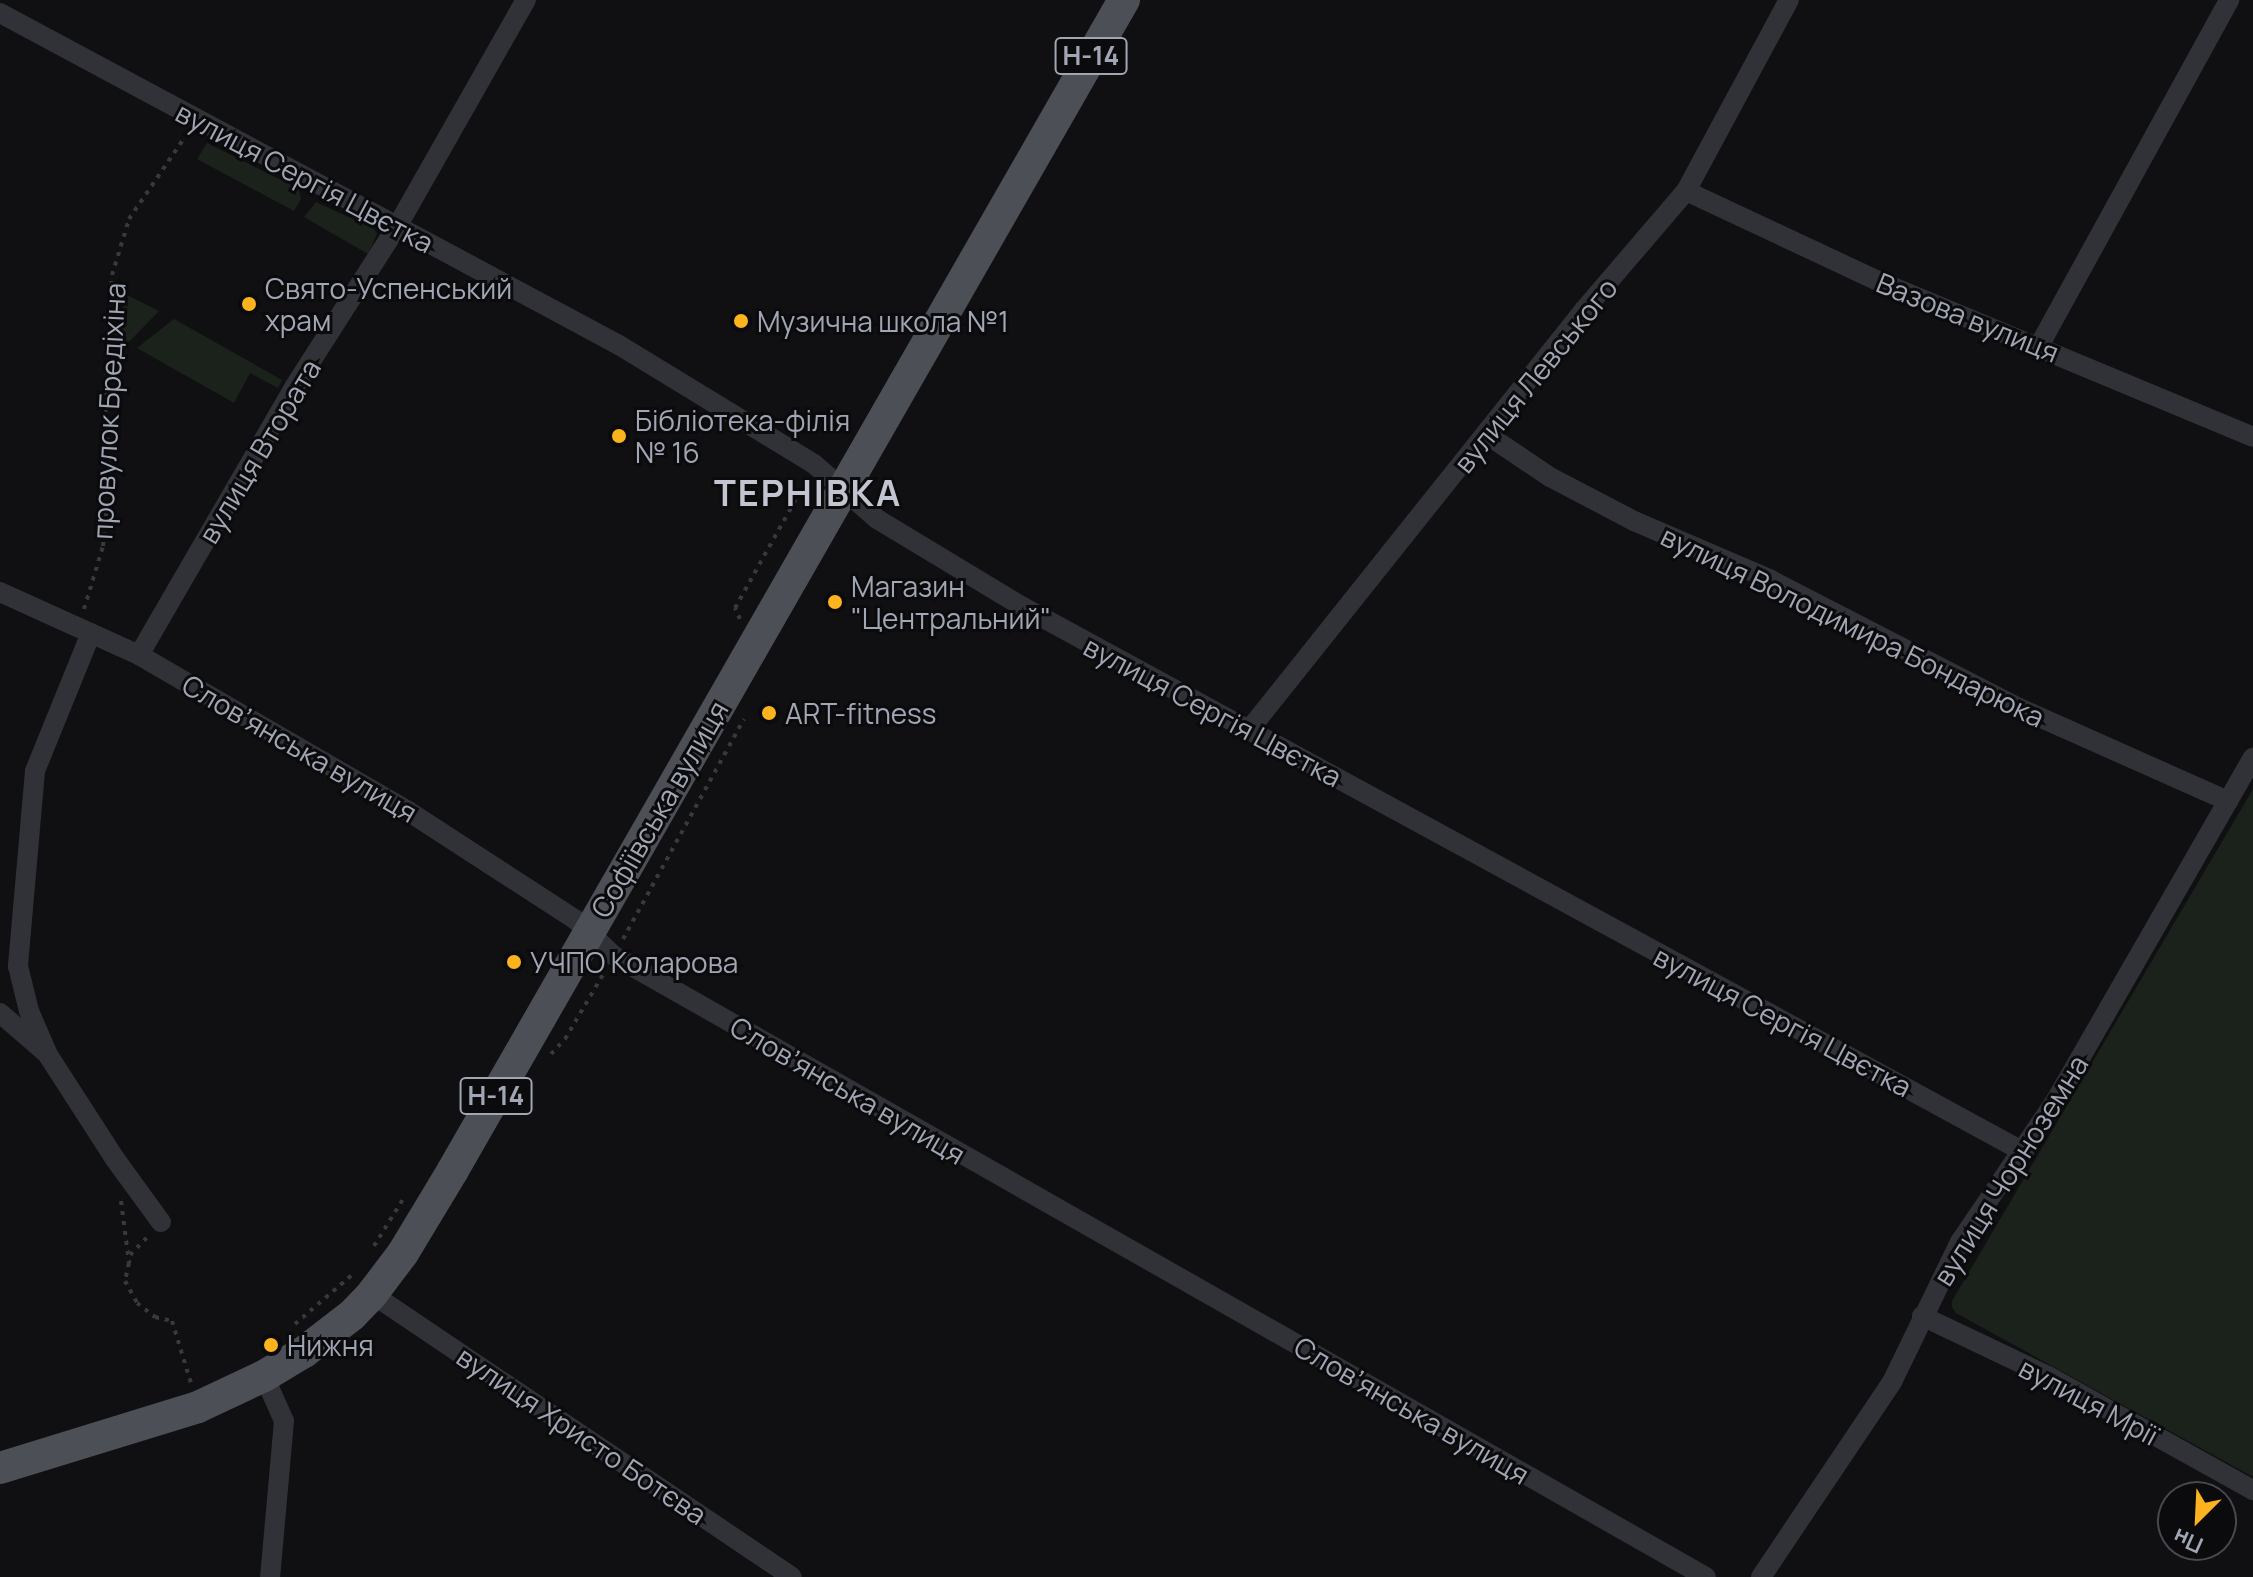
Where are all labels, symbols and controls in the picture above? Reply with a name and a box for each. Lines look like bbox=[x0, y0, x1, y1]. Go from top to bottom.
road number: Н-14 bbox=[1053, 34, 1129, 78]
street label: вулиця Сергія Цвєтка bbox=[170, 95, 440, 259]
street label: Вазова вулиця bbox=[1872, 265, 2064, 369]
place label: Свято-Успенський храм bbox=[265, 271, 512, 337]
street label: вулиця Левського bbox=[1446, 271, 1624, 479]
street label: провулок Бредіхіна bbox=[84, 282, 132, 540]
marker: Свято-Успенський храм bbox=[240, 295, 258, 313]
place label: Музична школа №1 bbox=[757, 304, 1009, 338]
marker: Музична школа №1 bbox=[732, 312, 750, 330]
street label: вулиця Втората bbox=[191, 353, 327, 549]
place label: Бібліотека-філія № 16 bbox=[635, 403, 850, 469]
marker: Бібліотека-філія № 16 bbox=[610, 427, 628, 445]
district label: ТЕРНІВКА bbox=[714, 471, 902, 515]
street label: вулиця Володимира Бондарюка bbox=[1656, 518, 2050, 734]
place label: Магазин "Центральний" bbox=[851, 569, 1051, 635]
marker: Магазин "Центральний" bbox=[826, 593, 844, 611]
street label: вулиця Сергія Цвєтка bbox=[1078, 629, 1348, 793]
street label: Словʼянська вулиця bbox=[177, 667, 423, 829]
street label: Софіївська вулиця bbox=[583, 695, 735, 923]
place label: ART-fitness bbox=[785, 696, 936, 730]
marker: ART-fitness bbox=[760, 704, 778, 722]
street label: вулиця Сергія Цвєтка bbox=[1648, 939, 1918, 1103]
place label: УЧПО Коларова bbox=[530, 945, 738, 979]
marker: УЧПО Коларова bbox=[505, 953, 523, 971]
street label: Словʼянська вулиця bbox=[725, 1009, 971, 1171]
street label: вулиця Чорноземна bbox=[1925, 1049, 2095, 1291]
road number: Н-14 bbox=[458, 1074, 534, 1118]
place label: Нижня bbox=[287, 1328, 374, 1362]
street label: Словʼянська вулиця bbox=[1289, 1329, 1535, 1491]
marker: Нижня bbox=[262, 1336, 280, 1354]
street label: вулиця Христо Ботєва bbox=[451, 1339, 713, 1531]
street label: вулиця Мрії bbox=[2014, 1350, 2164, 1452]
north arrow bbox=[2157, 1481, 2237, 1561]
text: Пн bbox=[2168, 1521, 2208, 1561]

